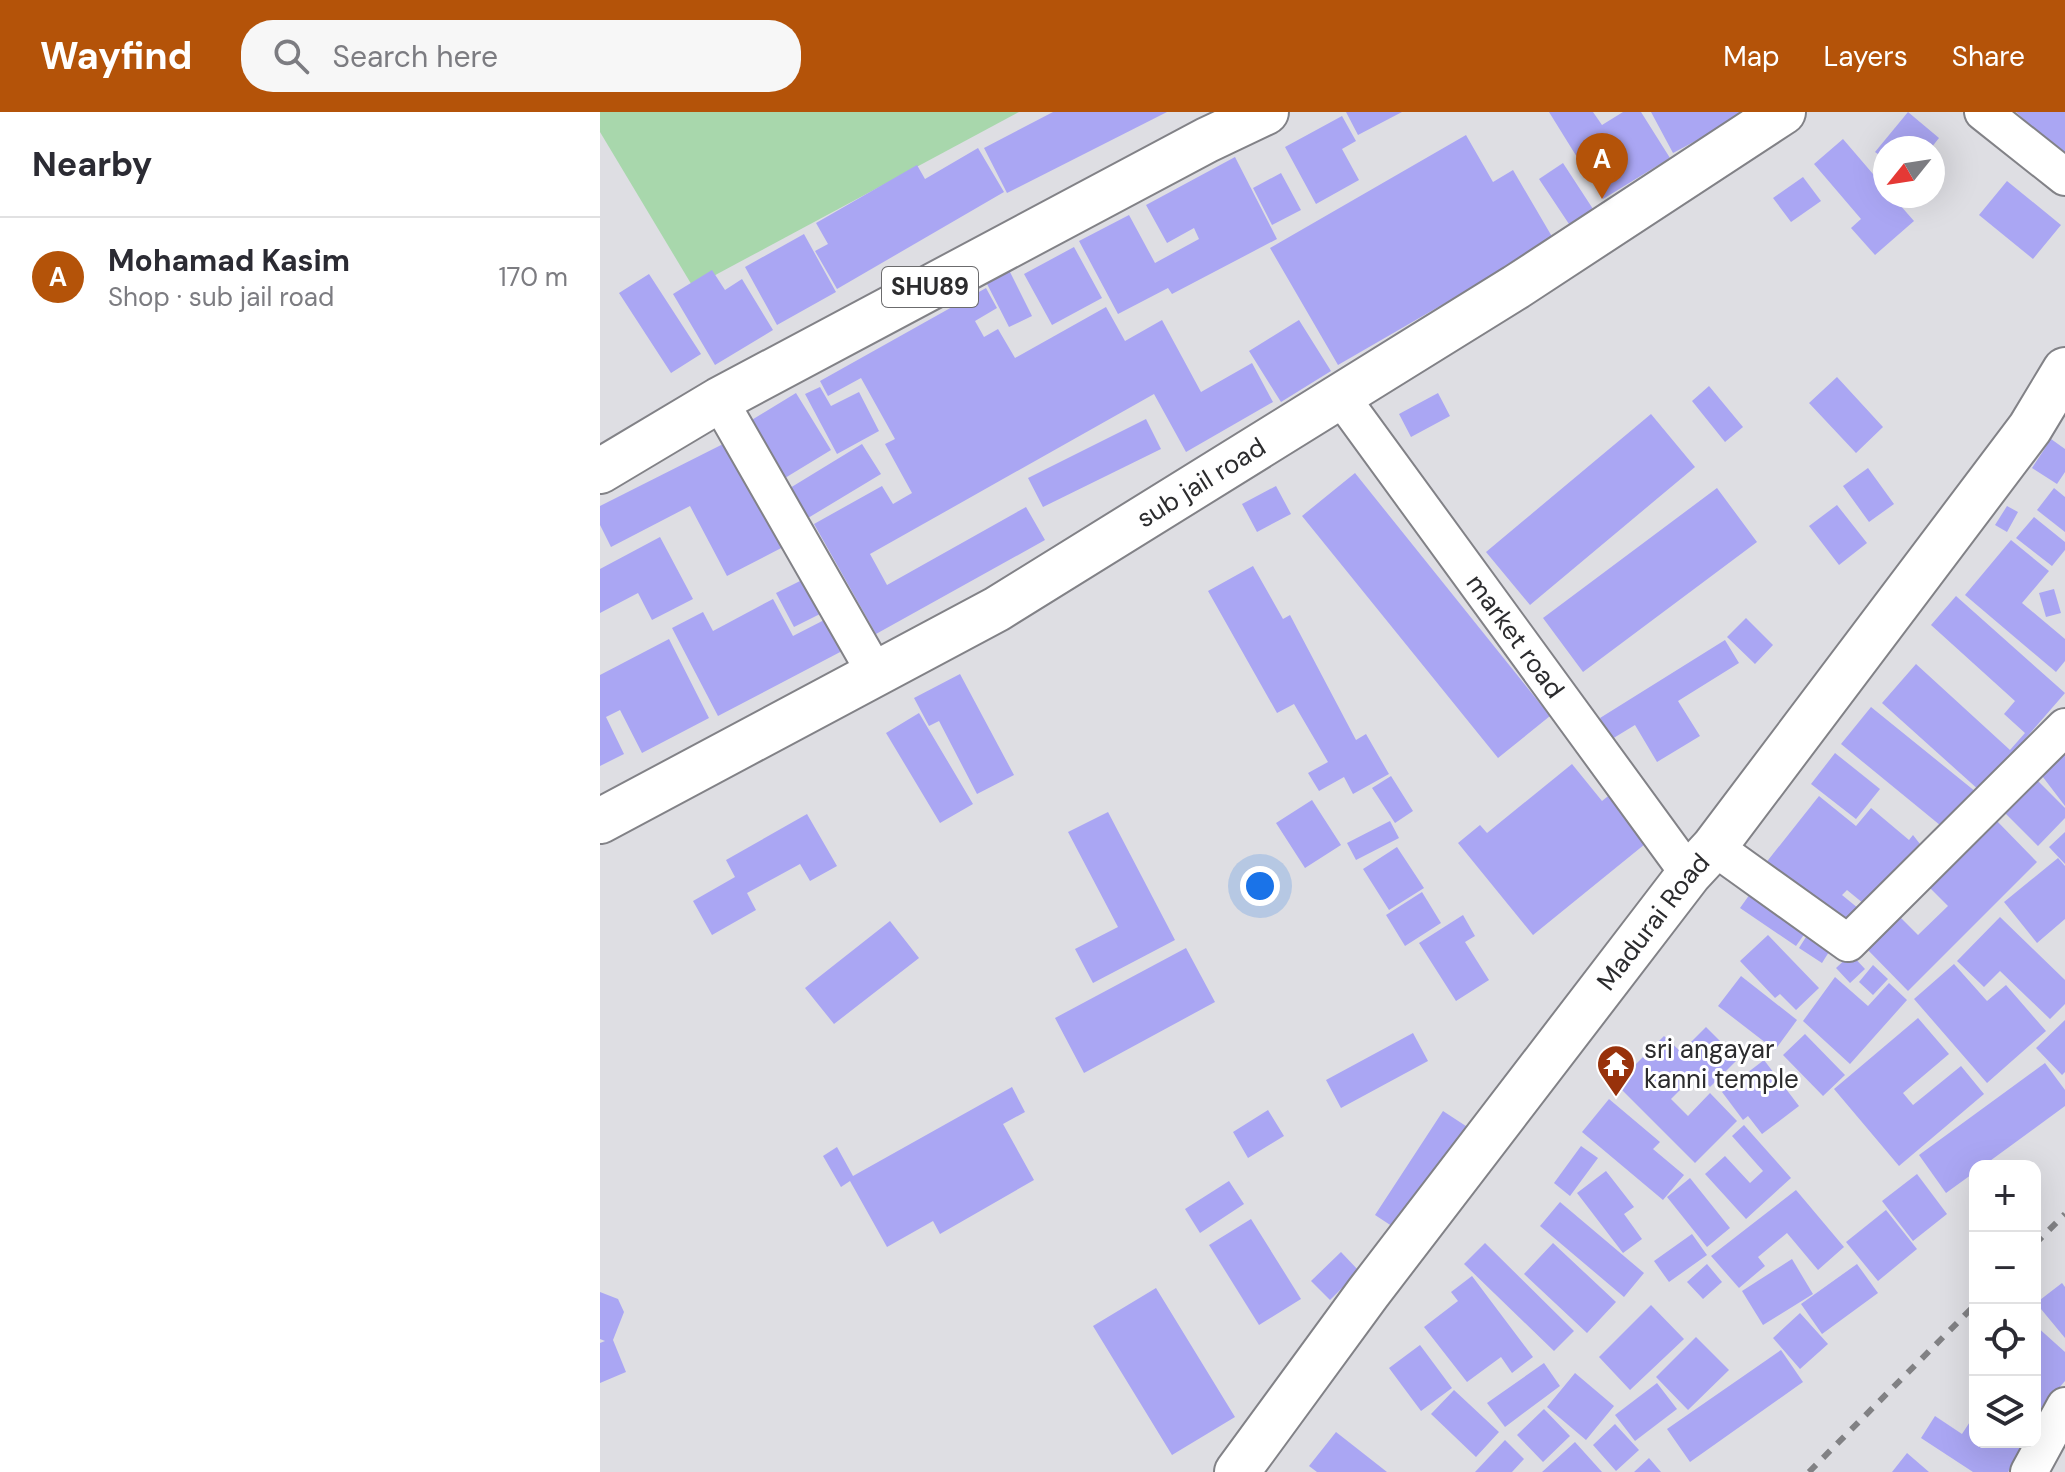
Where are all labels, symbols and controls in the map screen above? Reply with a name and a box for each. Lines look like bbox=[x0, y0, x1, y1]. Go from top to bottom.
search box bbox=[241, 20, 801, 92]
text: Wayfind bbox=[40, 31, 193, 81]
icon: search bbox=[269, 34, 313, 78]
text: Search here bbox=[333, 37, 498, 76]
text: Map bbox=[1723, 38, 1780, 75]
text: Layers bbox=[1824, 38, 1908, 75]
text: Share bbox=[1952, 38, 2025, 75]
pin: A bbox=[1576, 133, 1628, 199]
north arrow bbox=[1873, 136, 1945, 208]
text: Nearby bbox=[32, 142, 152, 187]
text: Mohamad Kasim bbox=[108, 241, 350, 280]
text: A bbox=[49, 260, 67, 294]
text: 170 m bbox=[499, 260, 568, 294]
road number: SHU89 bbox=[882, 267, 978, 307]
text: Shop · sub jail road bbox=[108, 280, 334, 314]
street label: sub jail road bbox=[1130, 430, 1272, 535]
street label: market road bbox=[1459, 567, 1572, 705]
street label: Madurai Road bbox=[1589, 846, 1717, 997]
your location bbox=[1240, 866, 1280, 906]
place label: sri angayar kanni temple bbox=[1644, 1032, 1799, 1096]
temple icon: sri angayar kanni temple bbox=[1595, 1043, 1637, 1098]
map controls bbox=[1969, 1160, 2041, 1448]
button: + bbox=[1969, 1160, 2041, 1232]
button: − bbox=[1969, 1232, 2041, 1304]
button: locate bbox=[1969, 1304, 2041, 1376]
button: layers bbox=[1969, 1376, 2041, 1448]

